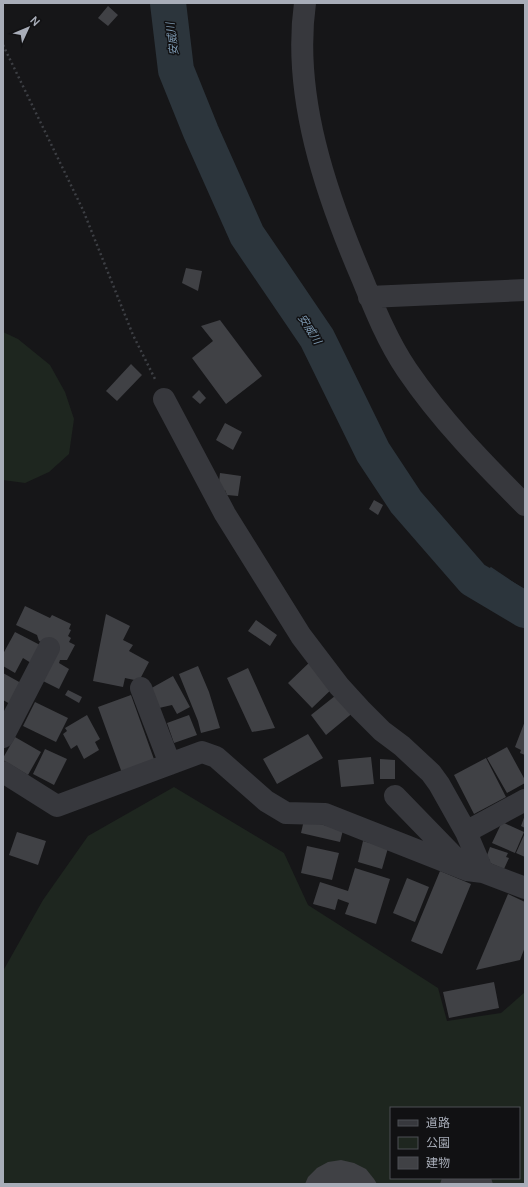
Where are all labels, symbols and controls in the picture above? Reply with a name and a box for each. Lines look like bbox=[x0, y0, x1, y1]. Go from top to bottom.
north arrow bbox=[8, 8, 48, 48]
text: N bbox=[27, 13, 44, 29]
water label: 安威川 bbox=[162, 21, 181, 56]
water label: 安威川 bbox=[295, 311, 326, 348]
legend bbox=[390, 1107, 520, 1179]
text: 道路 bbox=[426, 1114, 450, 1131]
text: 公園 bbox=[426, 1134, 450, 1151]
text: 建物 bbox=[426, 1154, 450, 1171]

